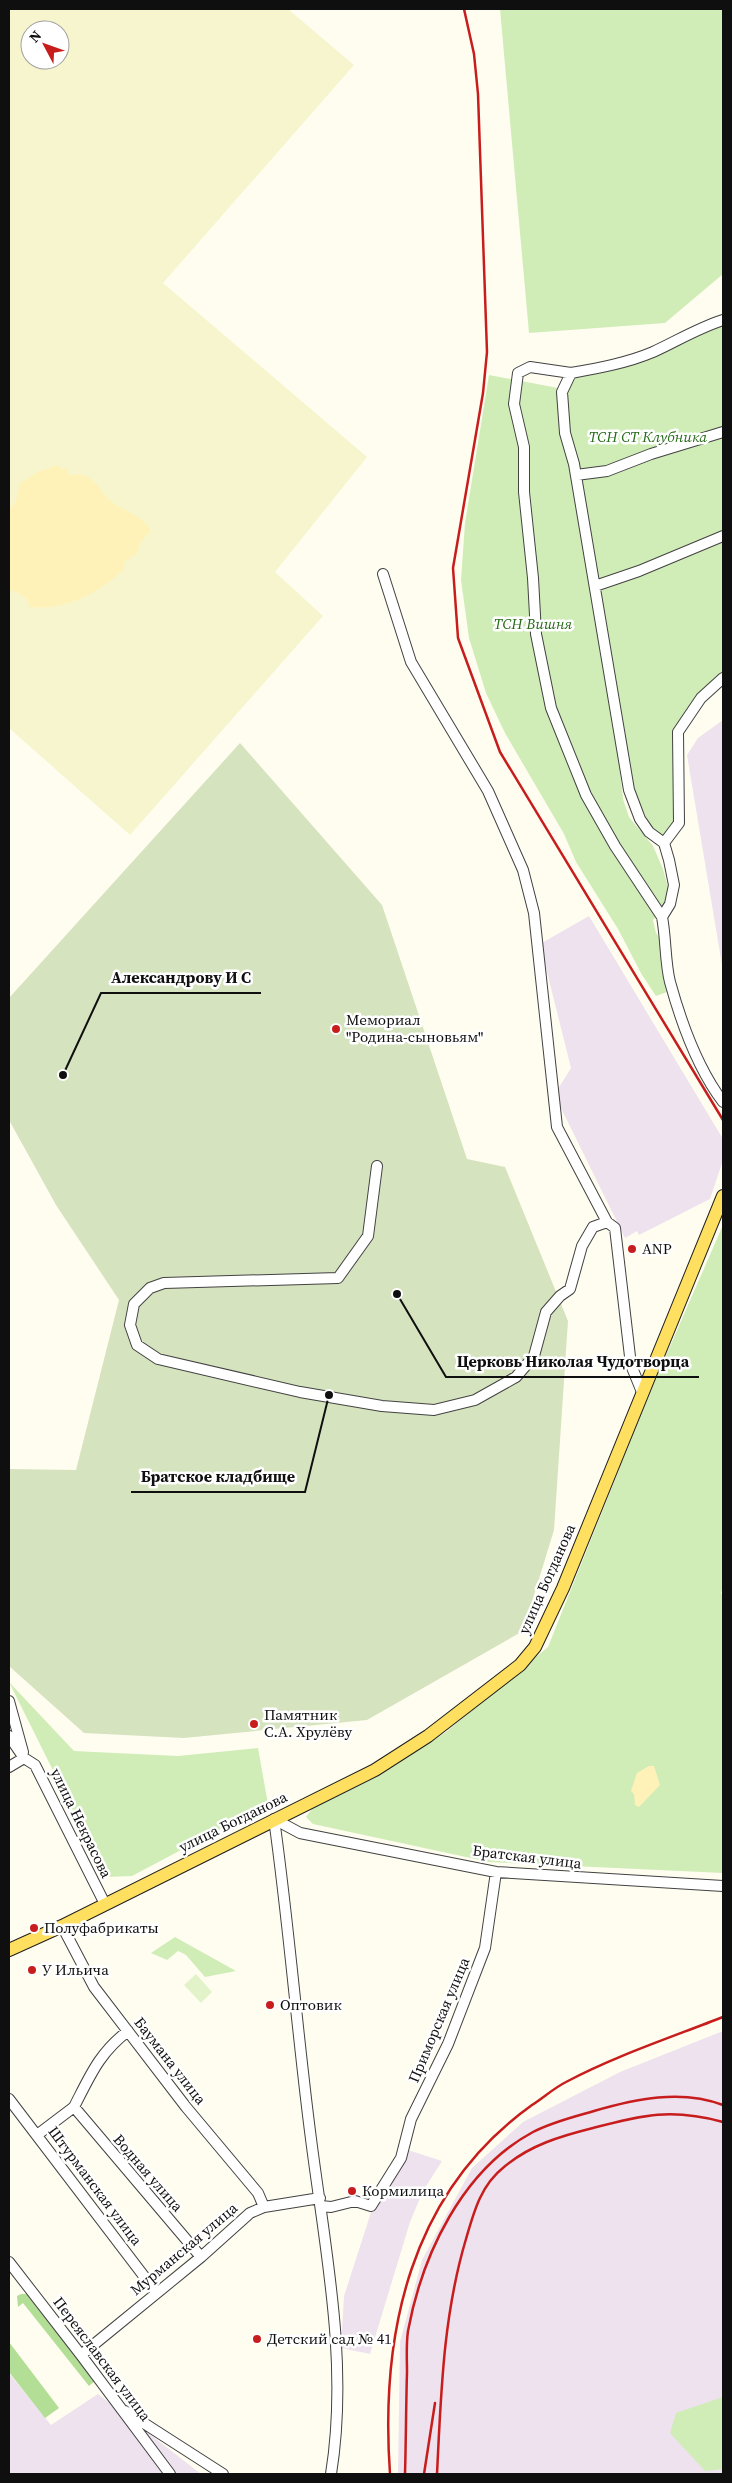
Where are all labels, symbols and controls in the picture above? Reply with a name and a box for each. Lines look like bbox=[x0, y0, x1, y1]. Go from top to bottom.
north arrow bbox=[20, 20, 70, 70]
text: N bbox=[24, 26, 46, 47]
park label: ТСН СТ Клубника bbox=[589, 426, 707, 447]
park label: ТСН Вишня bbox=[494, 613, 573, 634]
callout: Александрову И С bbox=[101, 962, 261, 993]
text: Александрову И С bbox=[111, 966, 251, 988]
place label: Мемориал "Родина-сыновьям" bbox=[346, 1009, 483, 1047]
marker: Мемориал "Родина-сыновьям" bbox=[330, 1023, 342, 1035]
place label: ANP bbox=[642, 1238, 672, 1259]
marker: ANP bbox=[626, 1243, 638, 1255]
callout: Церковь Николая Чудотворца bbox=[446, 1346, 699, 1377]
text: Церковь Николая Чудотворца bbox=[457, 1350, 690, 1372]
callout: Братское кладбище bbox=[131, 1461, 305, 1492]
text: Братское кладбище bbox=[141, 1465, 295, 1487]
street label: улица Богданова bbox=[513, 1520, 580, 1637]
place label: Памятник С.А. Хрулёву bbox=[264, 1704, 353, 1742]
marker: Памятник С.А. Хрулёву bbox=[248, 1718, 260, 1730]
street label: улица Некрасова bbox=[46, 1764, 117, 1882]
street label: улица Богданова bbox=[175, 1786, 291, 1857]
street label: Братская улица bbox=[471, 1839, 583, 1874]
place label: Полуфабрикаты bbox=[44, 1917, 159, 1938]
marker: Полуфабрикаты bbox=[28, 1922, 40, 1934]
street label: Приморская улица bbox=[403, 1954, 475, 2086]
place label: У Ильича bbox=[42, 1959, 109, 1980]
marker: У Ильича bbox=[26, 1964, 38, 1976]
place label: Оптовик bbox=[280, 1994, 342, 2015]
marker: Оптовик bbox=[264, 1999, 276, 2011]
street label: Баумана улица bbox=[129, 2012, 212, 2109]
street label: Штурманская улица bbox=[44, 2122, 147, 2250]
street label: Водная улица bbox=[109, 2129, 188, 2216]
place label: Кормилица bbox=[362, 2180, 444, 2201]
marker: Кормилица bbox=[346, 2185, 358, 2197]
street label: Мурманская улица bbox=[125, 2197, 242, 2300]
street label: Переяславская улица bbox=[49, 2292, 156, 2426]
place label: Детский сад № 41 bbox=[267, 2328, 392, 2349]
marker: Детский сад № 41 bbox=[251, 2333, 263, 2345]

